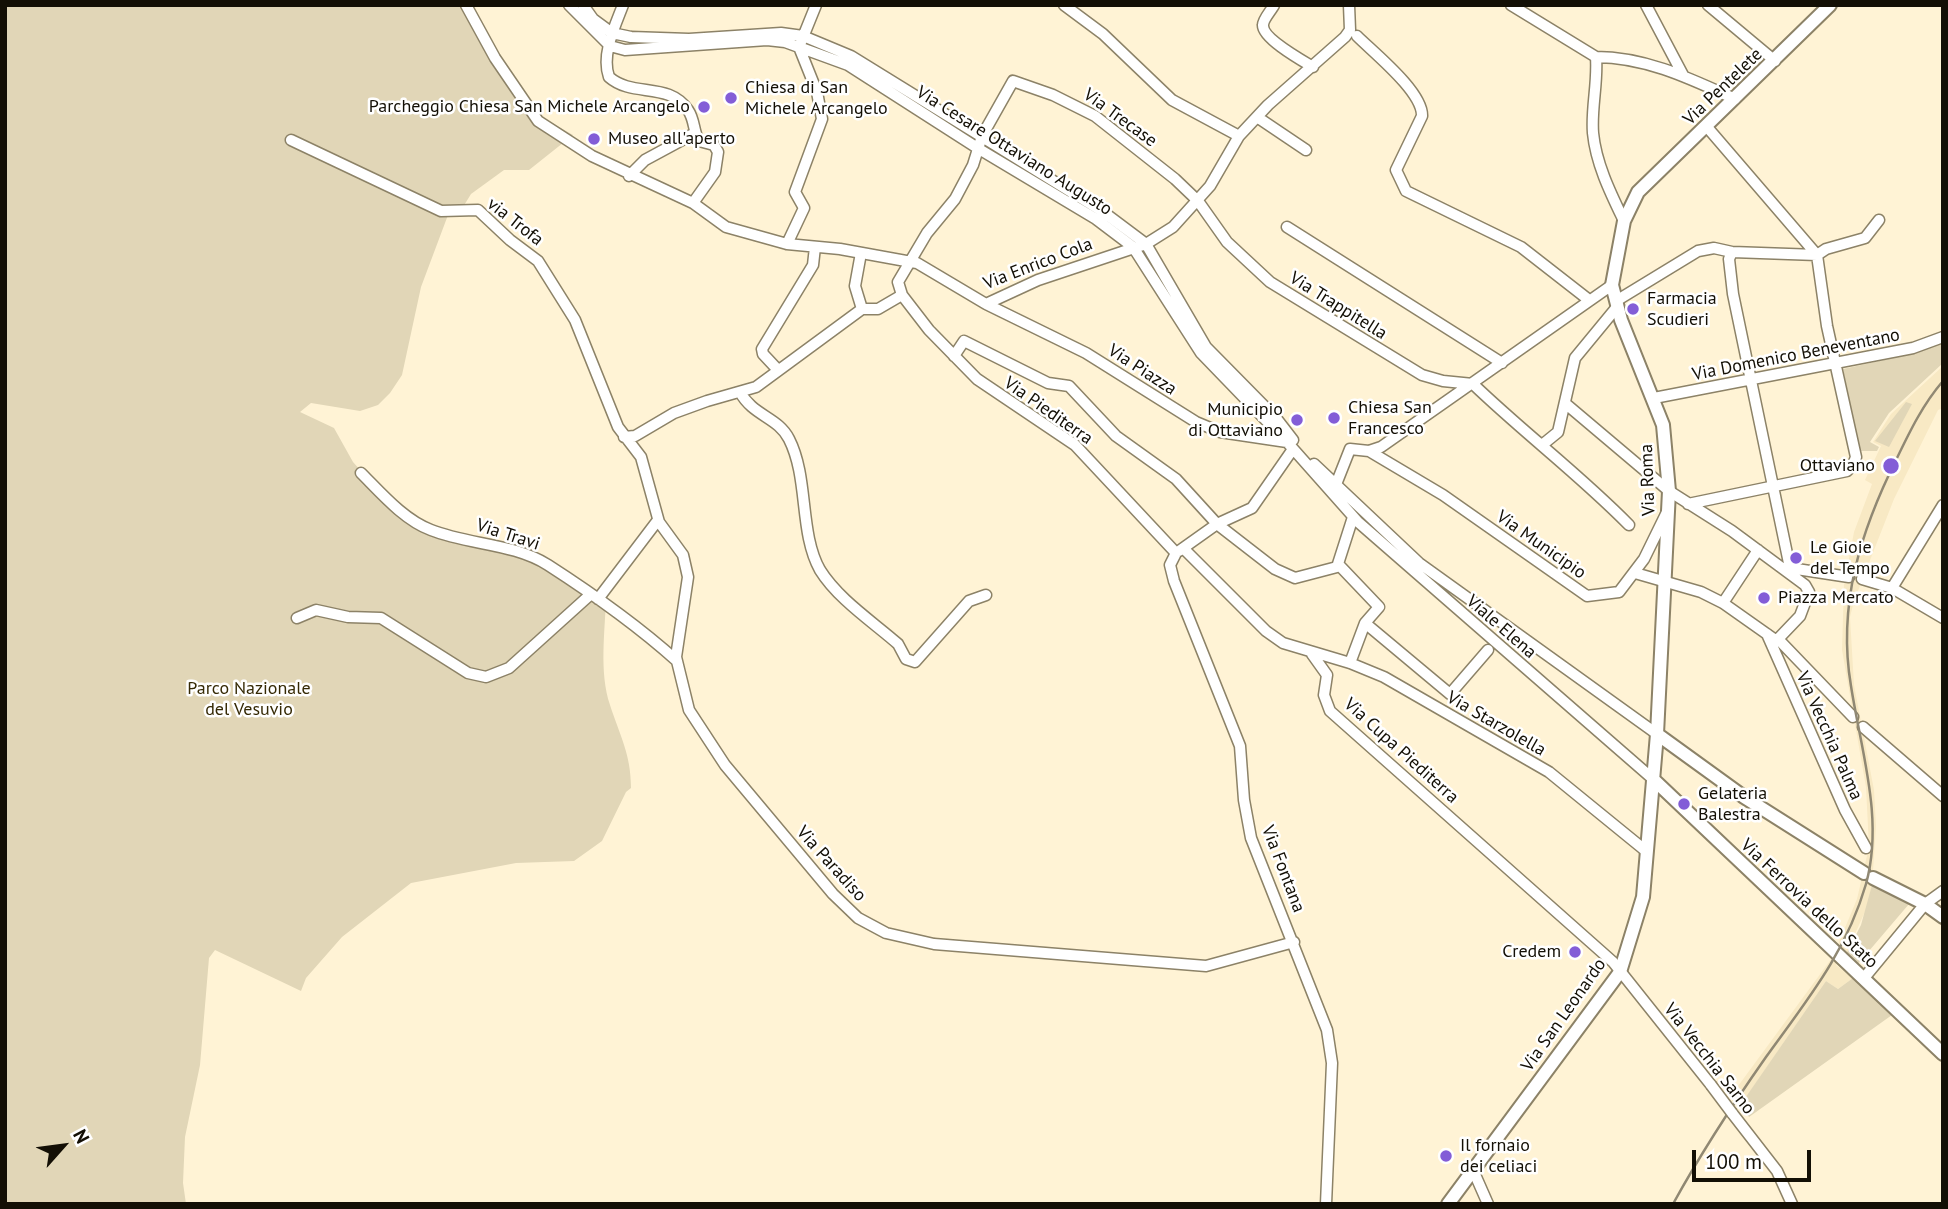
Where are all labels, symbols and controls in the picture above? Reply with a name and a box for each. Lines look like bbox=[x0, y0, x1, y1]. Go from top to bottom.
street label: Via Pentelete bbox=[1679, 44, 1767, 130]
place label: Chiesa di San Michele Arcangelo bbox=[745, 77, 888, 119]
street label: Via Cesare Ottaviano Augusto bbox=[912, 82, 1116, 220]
street label: Via Trecase bbox=[1079, 84, 1161, 152]
marker: Chiesa di San Michele Arcangelo bbox=[723, 90, 739, 106]
place label: Parcheggio Chiesa San Michele Arcangelo bbox=[369, 96, 690, 118]
marker: Parcheggio Chiesa San Michele Arcangelo bbox=[696, 99, 712, 115]
place label: Museo all'aperto bbox=[608, 128, 735, 150]
marker: Museo all'aperto bbox=[586, 131, 602, 147]
street label: via Trofa bbox=[483, 193, 547, 251]
street label: Via Enrico Cola bbox=[981, 233, 1095, 295]
street label: Via Trappitella bbox=[1285, 268, 1391, 344]
place label: Farmacia Scudieri bbox=[1647, 288, 1717, 330]
marker: Farmacia Scudieri bbox=[1625, 301, 1641, 317]
street label: Via Domenico Beneventano bbox=[1690, 324, 1902, 386]
street label: Via Piazza bbox=[1104, 340, 1180, 400]
street label: Via Piediterra bbox=[999, 372, 1097, 450]
place label: Chiesa San Francesco bbox=[1348, 397, 1432, 440]
place label: Municipio di Ottaviano bbox=[1188, 399, 1283, 442]
marker: Chiesa San Francesco bbox=[1326, 410, 1342, 426]
marker: Municipio di Ottaviano bbox=[1289, 412, 1305, 428]
street label: Via Roma bbox=[1636, 444, 1660, 516]
place label: Ottaviano bbox=[1800, 455, 1875, 477]
marker: Ottaviano bbox=[1881, 456, 1901, 476]
street label: Via Municipio bbox=[1492, 506, 1590, 584]
street label: Via Travi bbox=[474, 515, 542, 555]
place label: Le Gioie del Tempo bbox=[1810, 537, 1890, 580]
marker: Le Gioie del Tempo bbox=[1788, 550, 1804, 566]
place label: Piazza Mercato bbox=[1778, 587, 1894, 609]
marker: Piazza Mercato bbox=[1756, 590, 1772, 606]
street label: Viale Elena bbox=[1461, 591, 1541, 663]
street label: Via Vecchia Palma bbox=[1791, 668, 1867, 804]
park label: Parco Nazionale del Vesuvio bbox=[187, 678, 311, 720]
street label: Via Starzolella bbox=[1443, 687, 1549, 761]
street label: Via Cupa Piediterra bbox=[1339, 694, 1463, 808]
place label: Gelateria Balestra bbox=[1698, 783, 1767, 826]
marker: Gelateria Balestra bbox=[1676, 796, 1692, 812]
street label: Via Paradiso bbox=[792, 822, 870, 906]
street label: Via Fontana bbox=[1257, 822, 1309, 916]
street label: Via Ferrovia dello Stato bbox=[1736, 835, 1882, 973]
place label: Credem bbox=[1502, 941, 1561, 963]
marker: Credem bbox=[1567, 944, 1583, 960]
street label: Via San Leonardo bbox=[1517, 954, 1611, 1076]
street label: Via Vecchia Sarno bbox=[1659, 999, 1759, 1119]
north arrow bbox=[28, 1111, 98, 1181]
text: N bbox=[68, 1125, 95, 1147]
place label: Il fornaio dei celiaci bbox=[1460, 1135, 1537, 1178]
scale bar bbox=[1696, 1136, 1815, 1180]
marker: Il fornaio dei celiaci bbox=[1438, 1148, 1454, 1164]
text: 100 m bbox=[1705, 1148, 1762, 1175]

